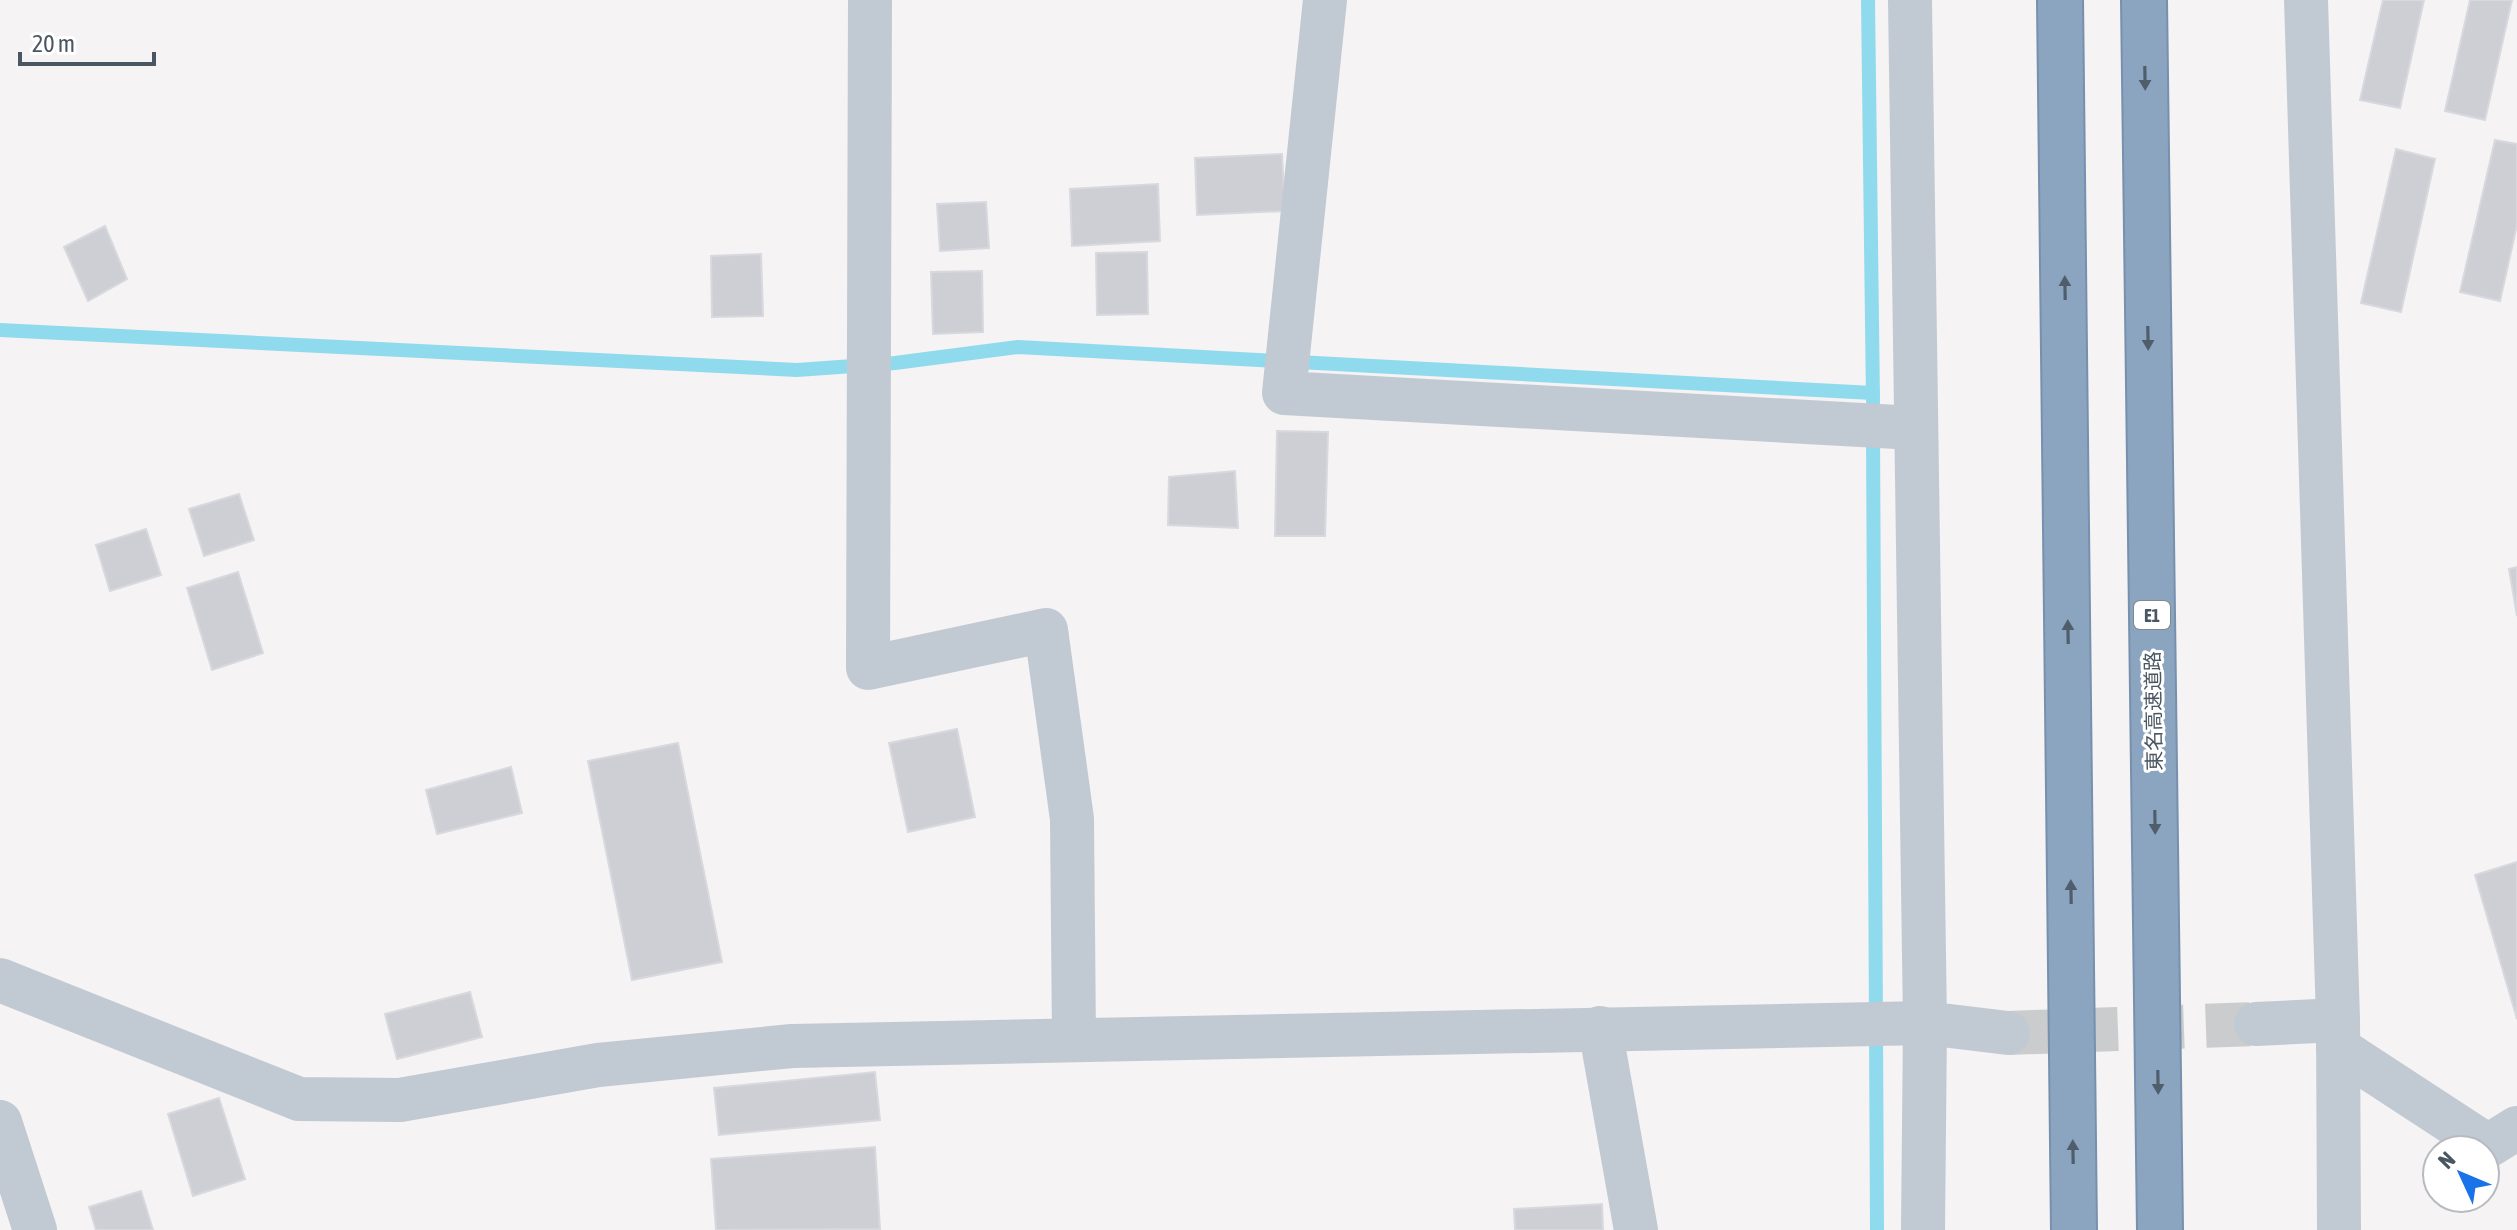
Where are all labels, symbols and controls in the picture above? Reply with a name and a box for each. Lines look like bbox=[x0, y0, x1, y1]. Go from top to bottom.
scale bar bbox=[20, 16, 154, 66]
text: 20 m bbox=[32, 30, 75, 57]
one-way arrow bbox=[2138, 66, 2151, 91]
one-way arrow bbox=[2059, 275, 2071, 300]
one-way arrow bbox=[2142, 326, 2155, 351]
road number: E1 bbox=[2134, 601, 2170, 629]
one-way arrow bbox=[2062, 619, 2075, 644]
street label: 東名高速道路 bbox=[2140, 651, 2166, 771]
one-way arrow bbox=[2148, 810, 2161, 835]
one-way arrow bbox=[2065, 879, 2077, 904]
one-way arrow bbox=[2152, 1070, 2164, 1095]
north arrow bbox=[2421, 1134, 2501, 1214]
one-way arrow bbox=[2067, 1139, 2080, 1164]
text: N bbox=[2433, 1146, 2460, 1174]

